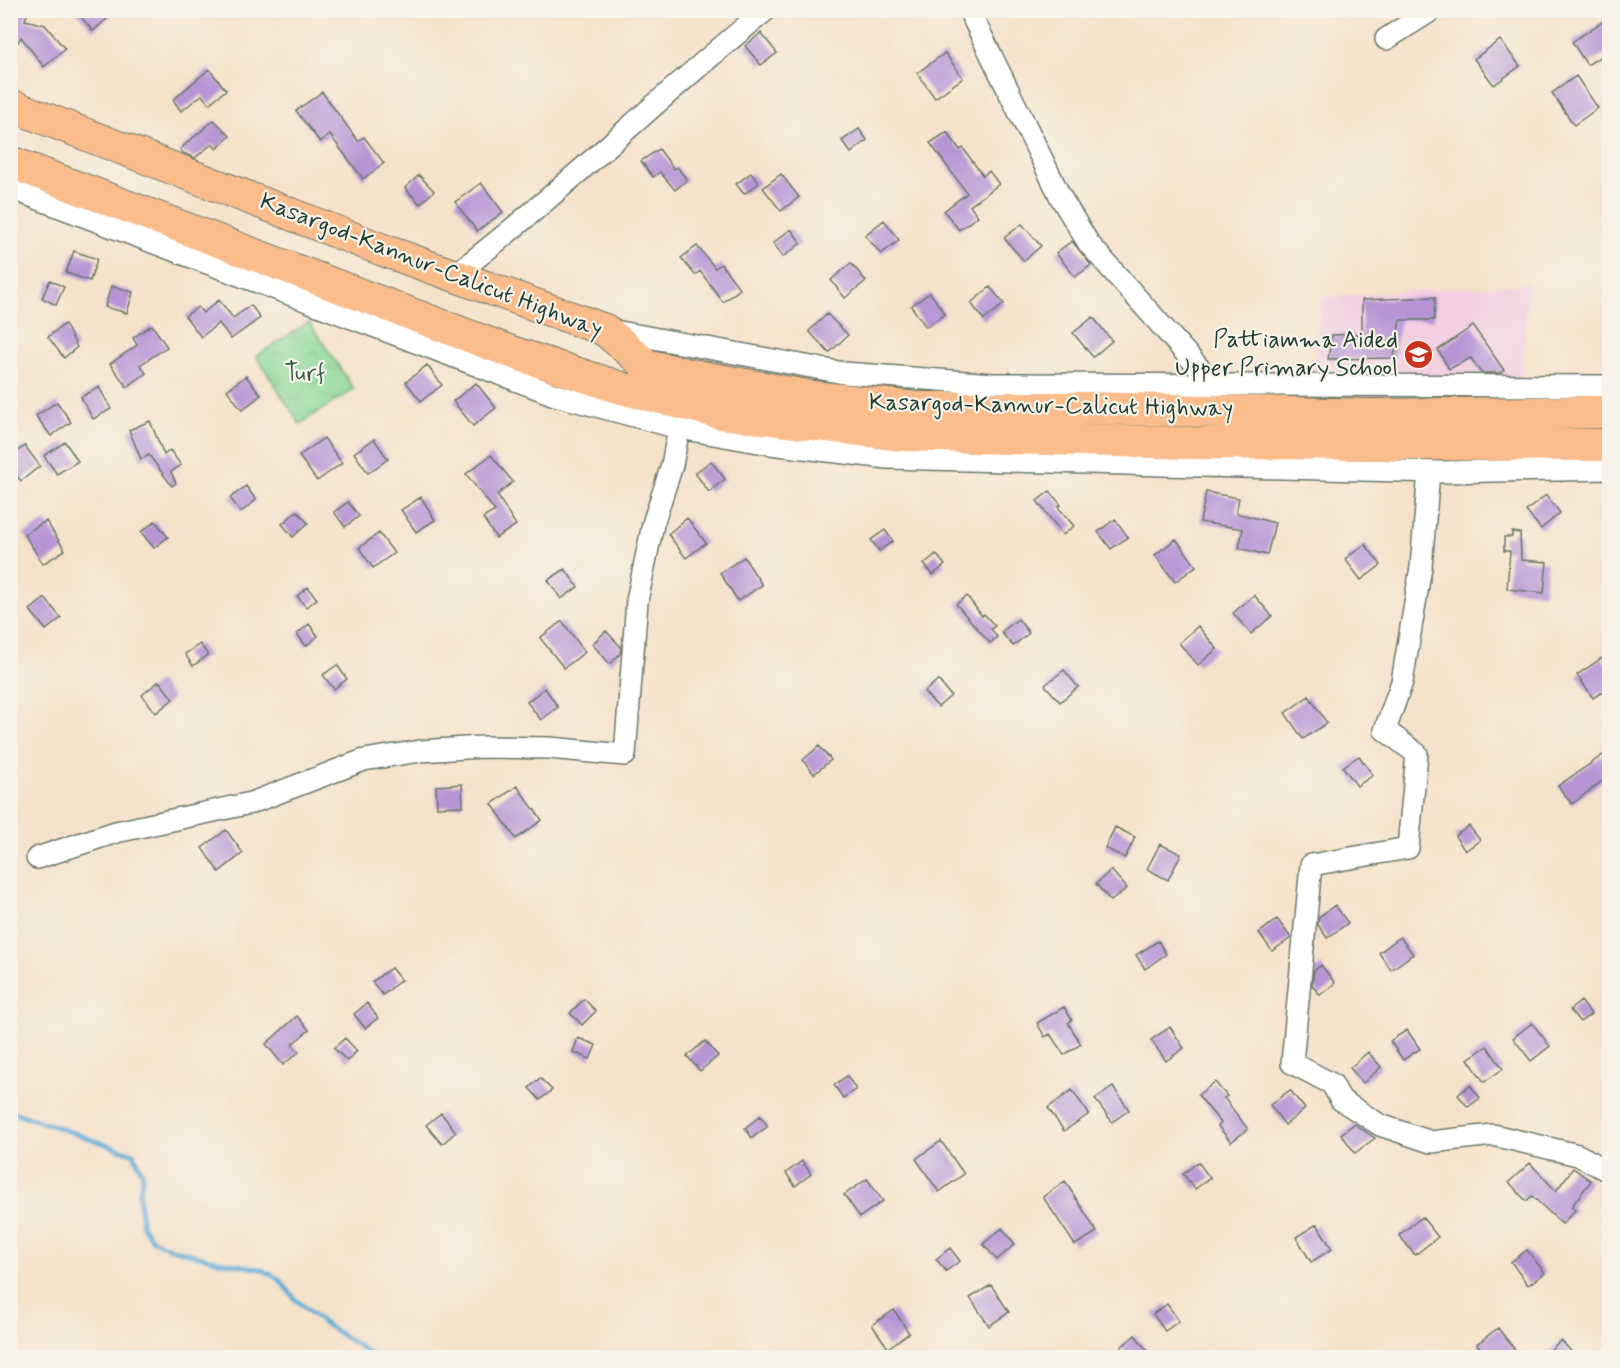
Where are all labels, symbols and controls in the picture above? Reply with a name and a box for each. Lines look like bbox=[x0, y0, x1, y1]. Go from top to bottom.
street label: Kasargod-Kannur-Calicut Highway bbox=[255, 186, 607, 346]
place label: Pattiamma Aided Upper Primary School bbox=[1175, 325, 1398, 384]
school or university icon: Pattiamma Aided Upper Primary School bbox=[1403, 338, 1435, 370]
park label: Turf bbox=[284, 358, 326, 389]
street label: Kasargod-Kannur-Calicut Highway bbox=[868, 387, 1234, 425]

